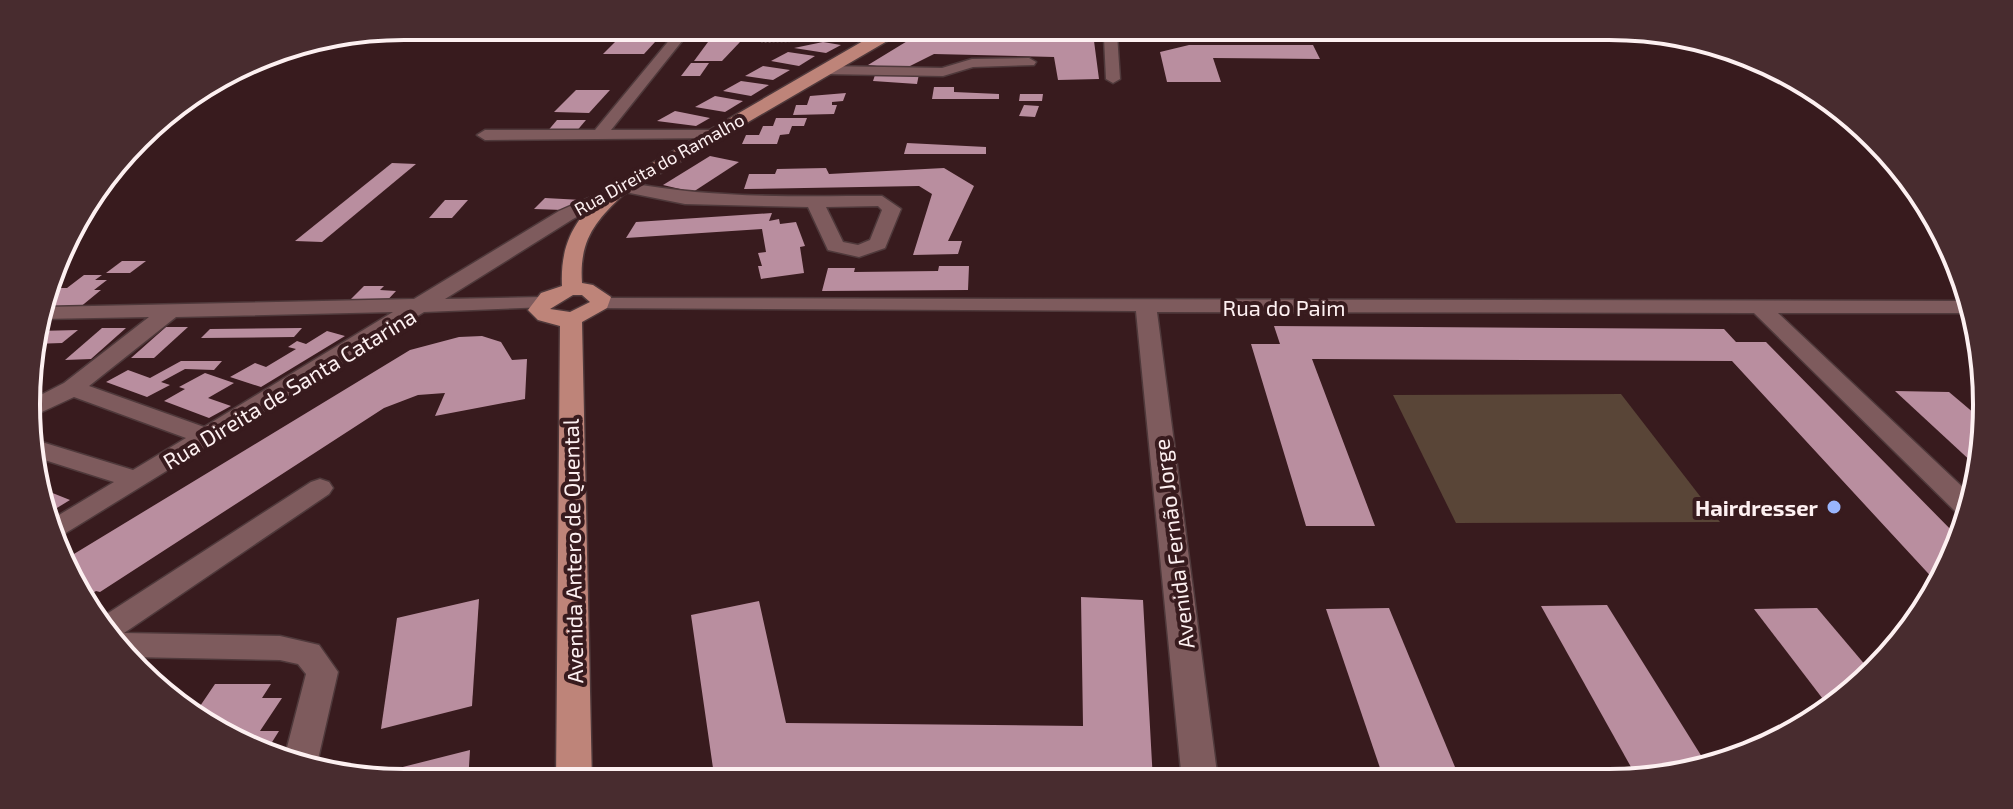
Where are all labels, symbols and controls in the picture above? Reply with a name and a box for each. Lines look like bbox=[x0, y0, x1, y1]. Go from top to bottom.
street label: Rua Direita do Ramalho bbox=[570, 108, 748, 220]
street label: Rua do Paim bbox=[1223, 294, 1345, 320]
street label: Rua Direita de Santa Catarina bbox=[158, 302, 420, 474]
street label: Avenida Antero de Quental bbox=[557, 418, 588, 684]
street label: Avenida Fernão Jorge bbox=[1147, 438, 1199, 650]
place label: Hairdresser bbox=[1695, 494, 1819, 520]
marker: Hairdresser bbox=[1825, 498, 1843, 516]

